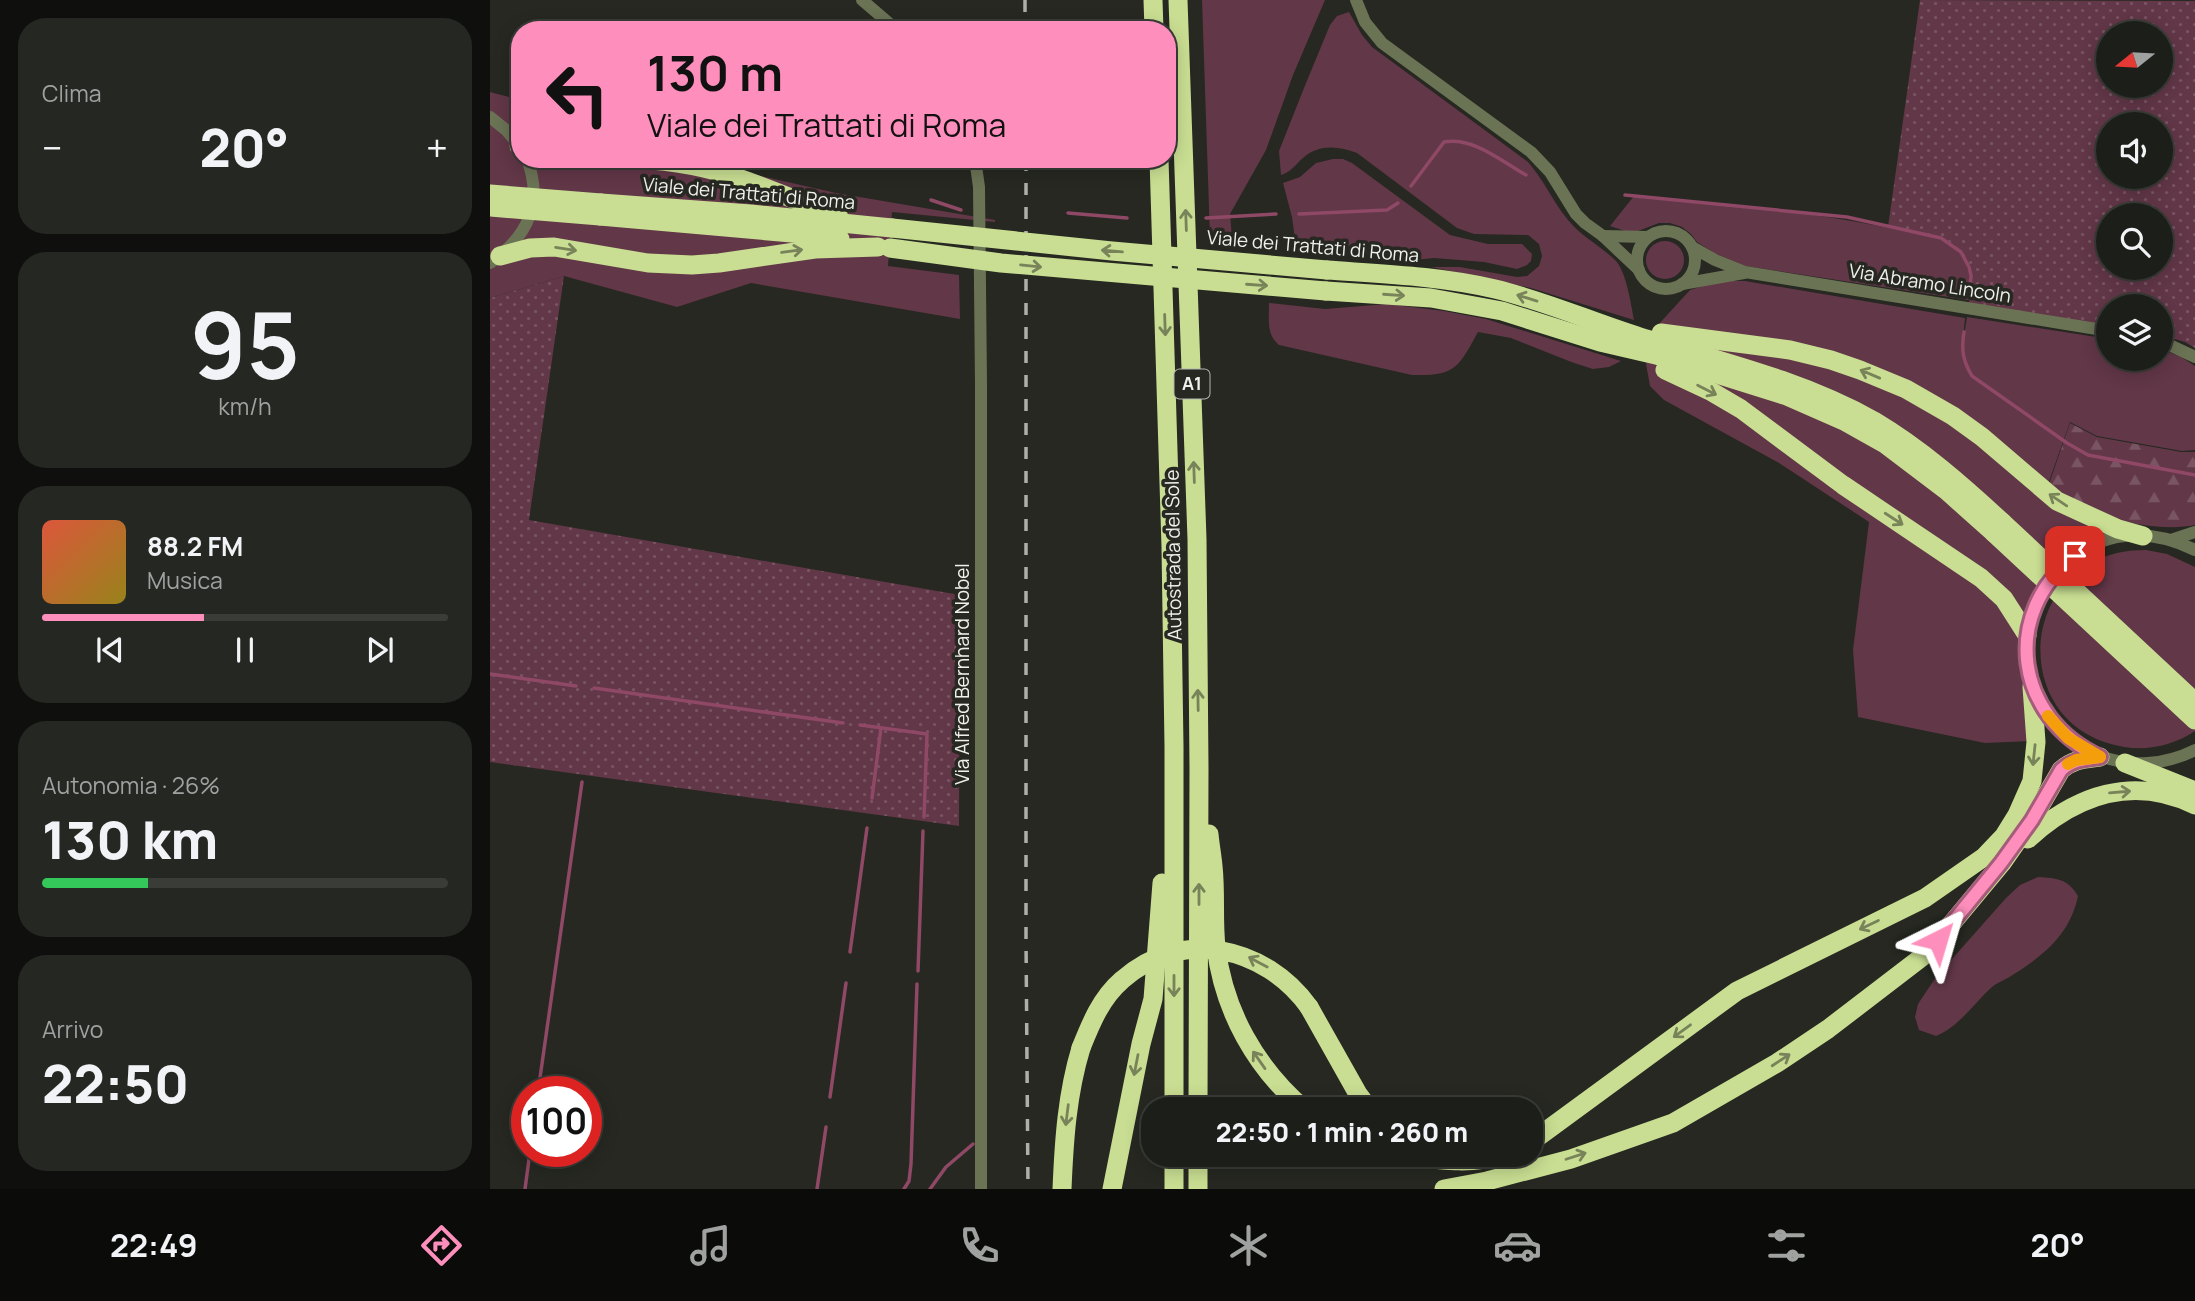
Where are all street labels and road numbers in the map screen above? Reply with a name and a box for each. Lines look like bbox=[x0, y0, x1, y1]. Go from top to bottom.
street label: Viale dei Trattati di Roma bbox=[642, 171, 856, 215]
street label: Viale dei Trattati di Roma bbox=[1206, 224, 1420, 268]
street label: Via Abramo Lincoln bbox=[1847, 257, 2013, 309]
road number: A1 bbox=[1174, 370, 1210, 398]
street label: Autostrada del Sole bbox=[1159, 469, 1187, 641]
street label: Via Alfred Bernhard Nobel bbox=[949, 563, 975, 785]

